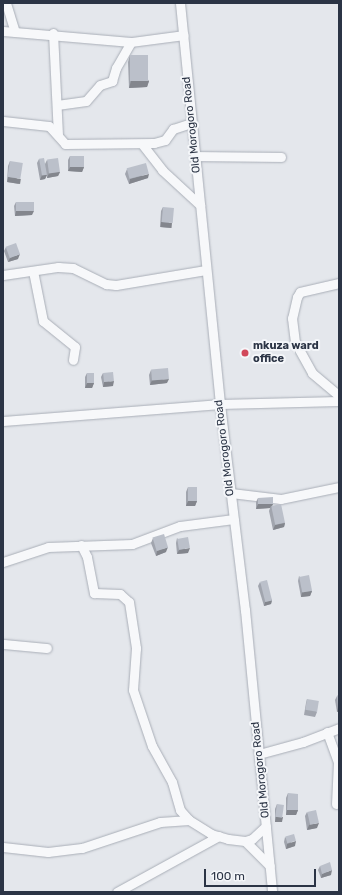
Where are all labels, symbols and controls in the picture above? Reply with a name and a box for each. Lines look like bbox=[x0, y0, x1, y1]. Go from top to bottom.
street label: Old Morogoro Road bbox=[180, 76, 204, 174]
place label: mkuza ward office bbox=[253, 340, 319, 366]
marker: mkuza ward office bbox=[240, 348, 250, 358]
street label: Old Morogoro Road bbox=[213, 399, 237, 497]
street label: Old Morogoro Road bbox=[249, 721, 273, 819]
scale bar bbox=[206, 861, 318, 887]
text: 100 m bbox=[211, 869, 245, 883]

